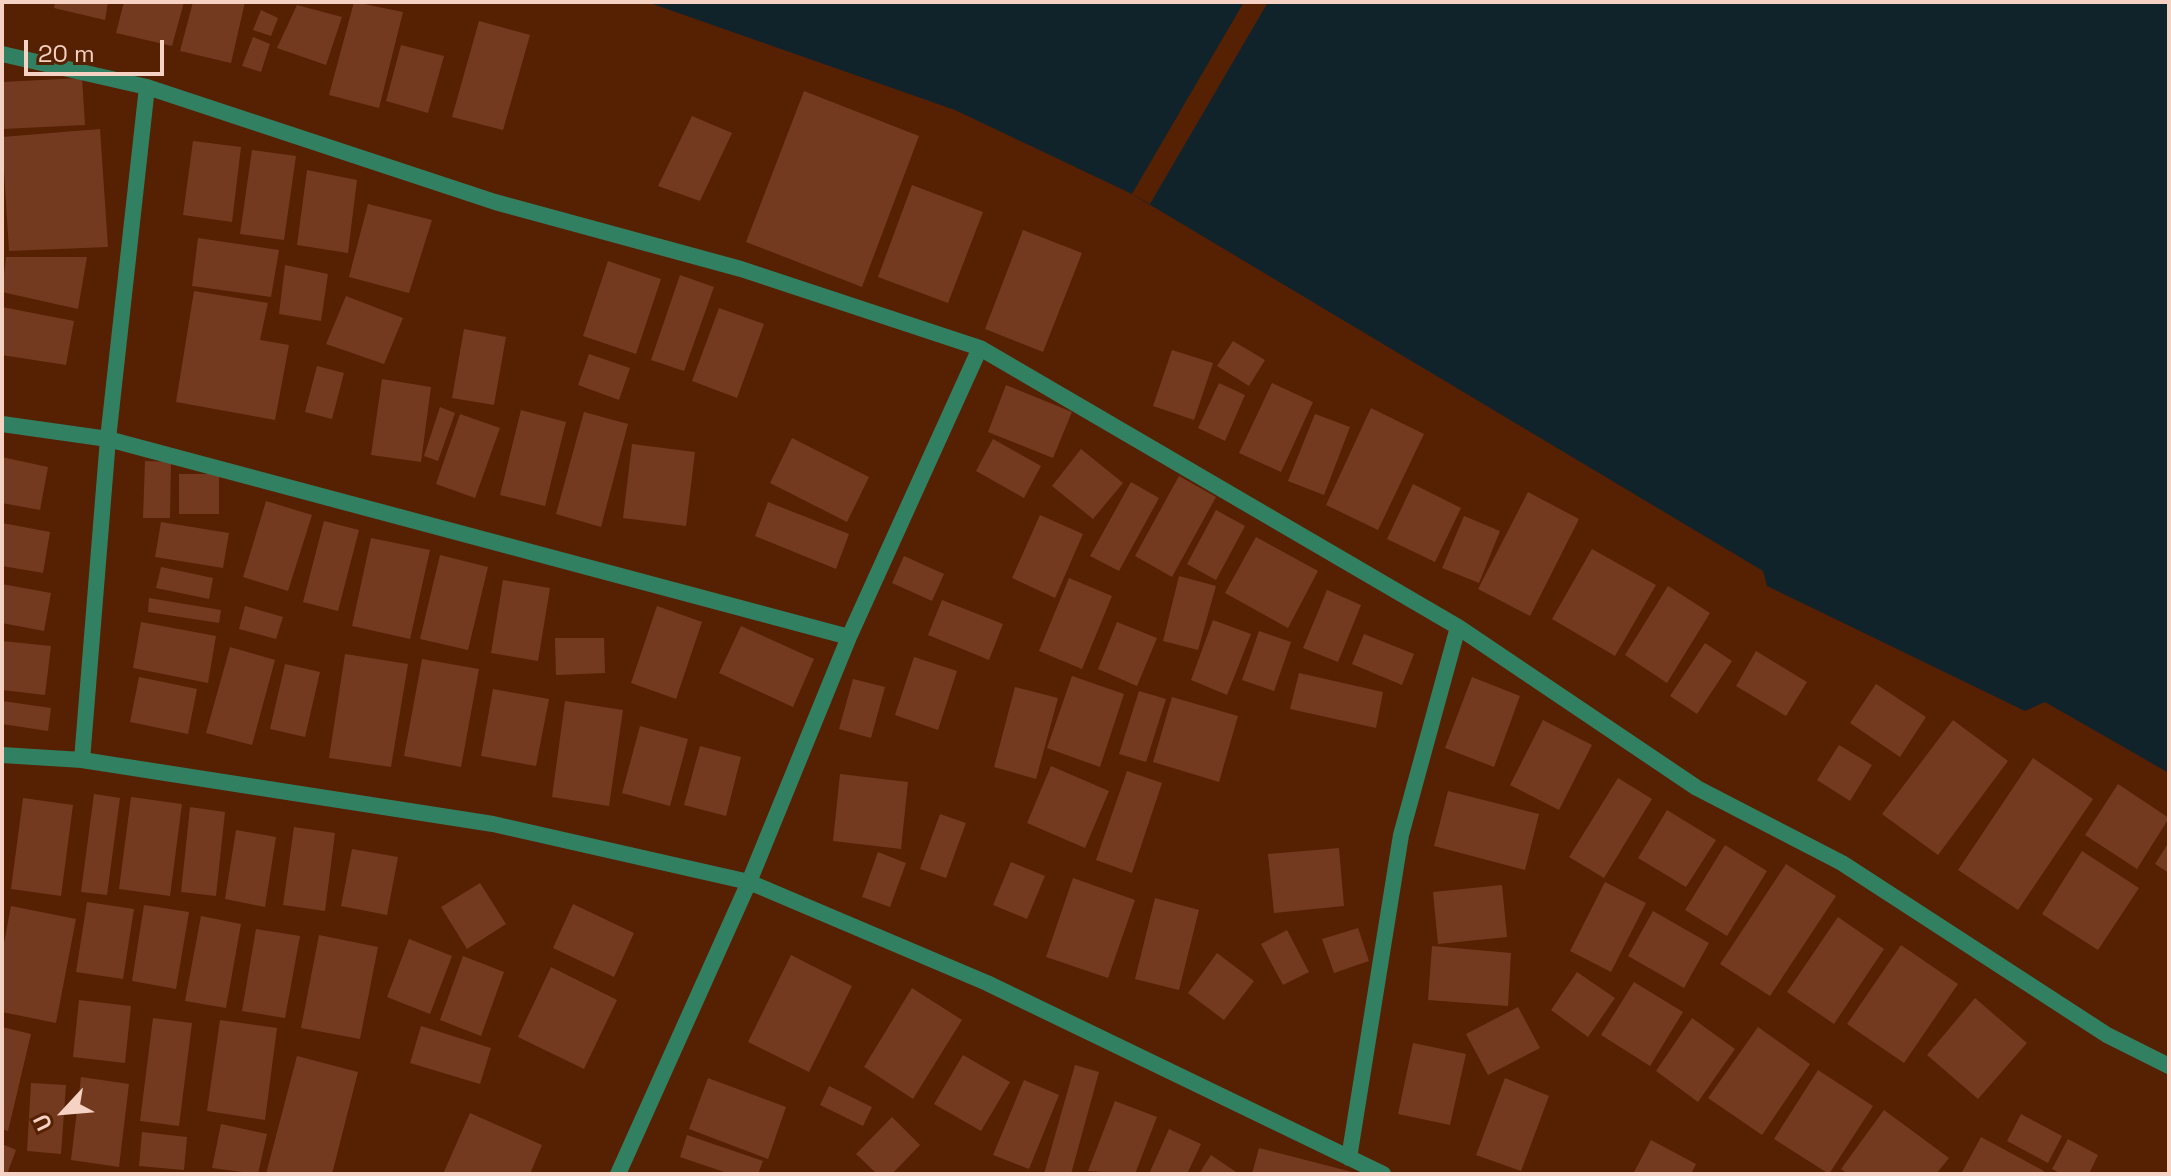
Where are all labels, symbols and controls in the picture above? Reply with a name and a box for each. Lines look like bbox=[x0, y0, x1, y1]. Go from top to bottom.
scale bar bbox=[28, 24, 168, 74]
text: 20 m bbox=[38, 38, 95, 69]
north arrow bbox=[24, 1072, 104, 1152]
text: U bbox=[27, 1110, 58, 1135]

